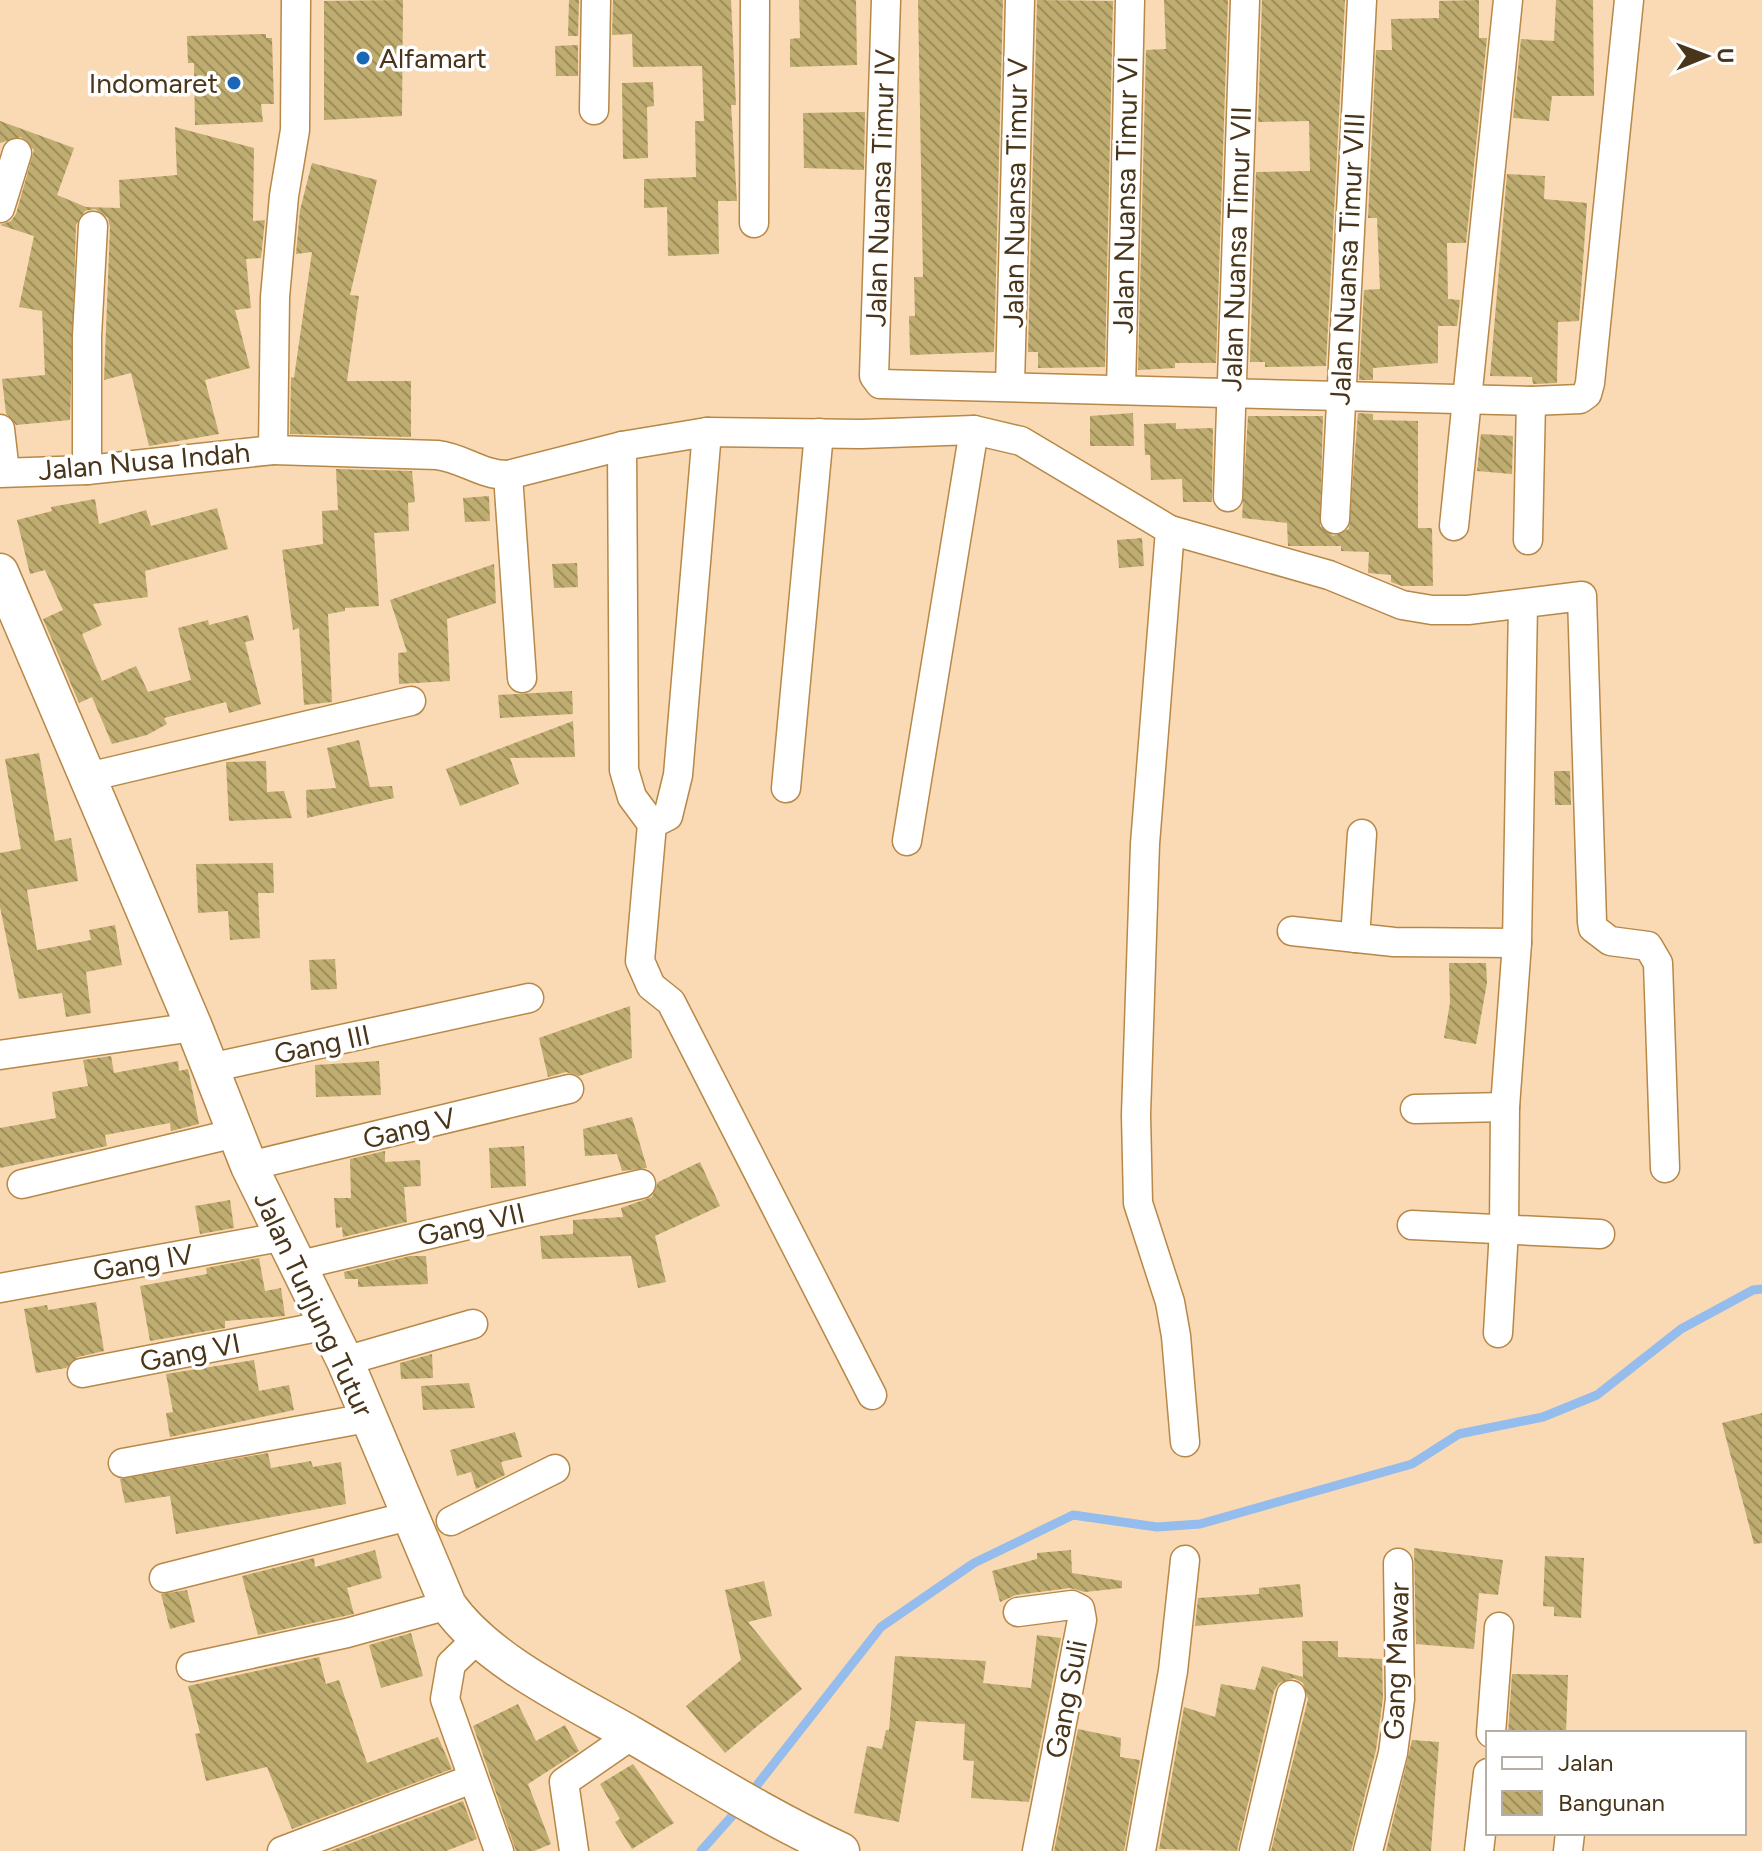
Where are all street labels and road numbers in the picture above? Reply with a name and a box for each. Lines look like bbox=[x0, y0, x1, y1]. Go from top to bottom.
street label: Jalan Nuansa Timur IV bbox=[858, 48, 902, 327]
street label: Jalan Nuansa Timur VI bbox=[1106, 56, 1144, 334]
street label: Jalan Nuansa Timur V bbox=[996, 57, 1034, 328]
street label: Jalan Nuansa Timur VII bbox=[1214, 106, 1258, 392]
street label: Jalan Nuansa Timur VIII bbox=[1322, 112, 1372, 406]
street label: Jalan Nusa Indah bbox=[37, 435, 251, 487]
street label: Gang III bbox=[271, 1017, 373, 1071]
street label: Gang V bbox=[359, 1100, 459, 1156]
street label: Jalan Tunjung Tutur bbox=[247, 1186, 381, 1423]
street label: Gang VII bbox=[414, 1195, 528, 1253]
street label: Gang IV bbox=[90, 1236, 197, 1288]
street label: Gang VI bbox=[137, 1326, 243, 1378]
street label: Gang Mawar bbox=[1376, 1581, 1416, 1740]
street label: Gang Suli bbox=[1038, 1637, 1094, 1761]

